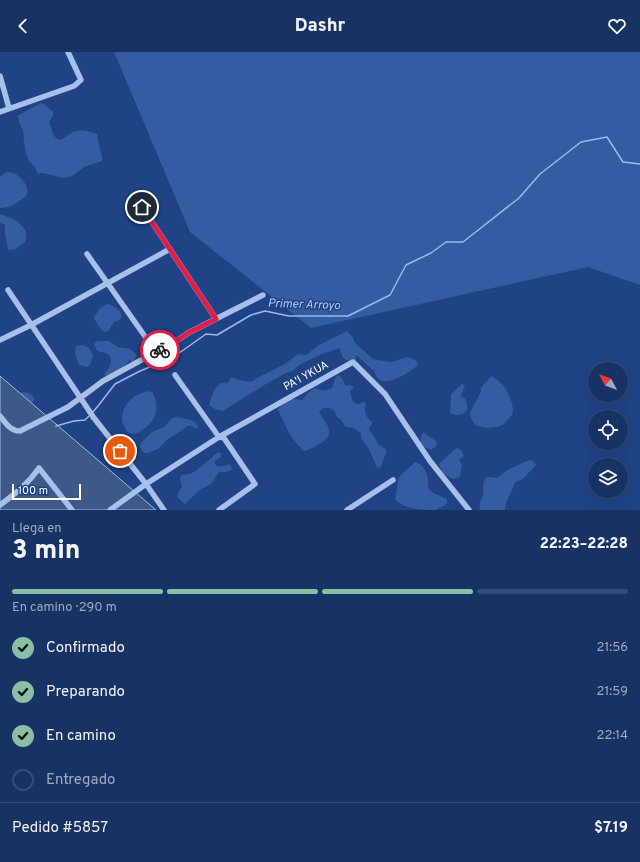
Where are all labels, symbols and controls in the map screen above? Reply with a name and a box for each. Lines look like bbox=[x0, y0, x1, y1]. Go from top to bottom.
icon: back bbox=[12, 15, 34, 37]
text: Dashr bbox=[295, 15, 345, 38]
icon: heart bbox=[606, 15, 628, 37]
pin bbox=[125, 190, 159, 224]
icon: home bbox=[131, 196, 153, 218]
water label: Primer Arroyo bbox=[267, 296, 341, 314]
courier bbox=[140, 330, 180, 370]
icon: bike bbox=[149, 339, 171, 361]
street label: PA'I YKUA bbox=[281, 358, 331, 394]
north arrow bbox=[588, 362, 628, 402]
map controls bbox=[588, 362, 628, 498]
button: locate bbox=[588, 410, 628, 450]
pin bbox=[103, 434, 137, 468]
icon: bag bbox=[109, 440, 131, 462]
button: layers bbox=[588, 458, 628, 498]
scale bar bbox=[12, 482, 81, 501]
text: 100 m bbox=[18, 484, 48, 498]
text: Llega en bbox=[12, 521, 62, 537]
text: 3 min bbox=[12, 535, 80, 568]
text: 22:23–22:28 bbox=[540, 535, 628, 554]
text: En camino · 290 m bbox=[12, 600, 117, 616]
icon: check bbox=[12, 637, 34, 659]
text: Confirmado bbox=[46, 639, 125, 658]
text: 21:56 bbox=[596, 640, 628, 656]
icon: check bbox=[12, 681, 34, 703]
text: Preparando bbox=[46, 683, 125, 702]
text: 21:59 bbox=[597, 684, 628, 700]
icon: check bbox=[12, 725, 34, 747]
text: En camino bbox=[46, 727, 116, 746]
text: 22:14 bbox=[597, 728, 628, 744]
text: Entregado bbox=[46, 771, 115, 790]
text: Pedido #5857 bbox=[12, 819, 108, 838]
text: $7.19 bbox=[594, 819, 628, 838]

